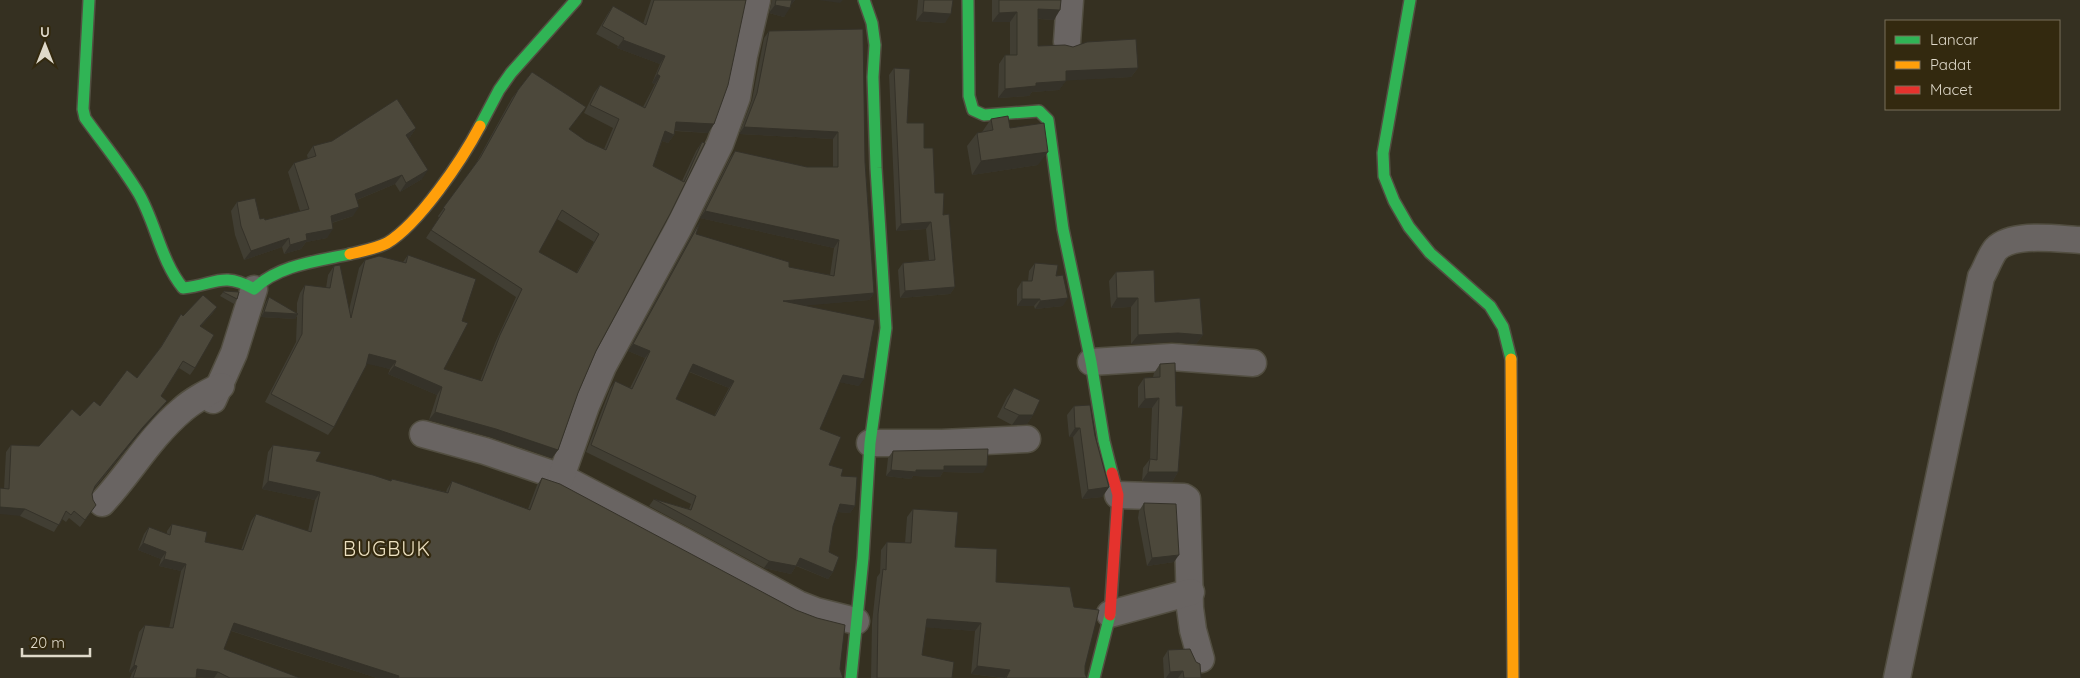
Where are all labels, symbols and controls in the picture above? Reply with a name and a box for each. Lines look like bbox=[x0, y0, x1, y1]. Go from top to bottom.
north arrow bbox=[20, 20, 70, 70]
legend bbox=[1885, 20, 2060, 110]
text: U bbox=[40, 23, 50, 41]
text: Lancar bbox=[1930, 30, 1979, 49]
text: Padat bbox=[1930, 55, 1971, 74]
text: Macet bbox=[1930, 80, 1973, 99]
district label: BUGBUK bbox=[343, 536, 431, 561]
scale bar bbox=[22, 626, 90, 658]
text: 20 m bbox=[30, 633, 65, 652]

